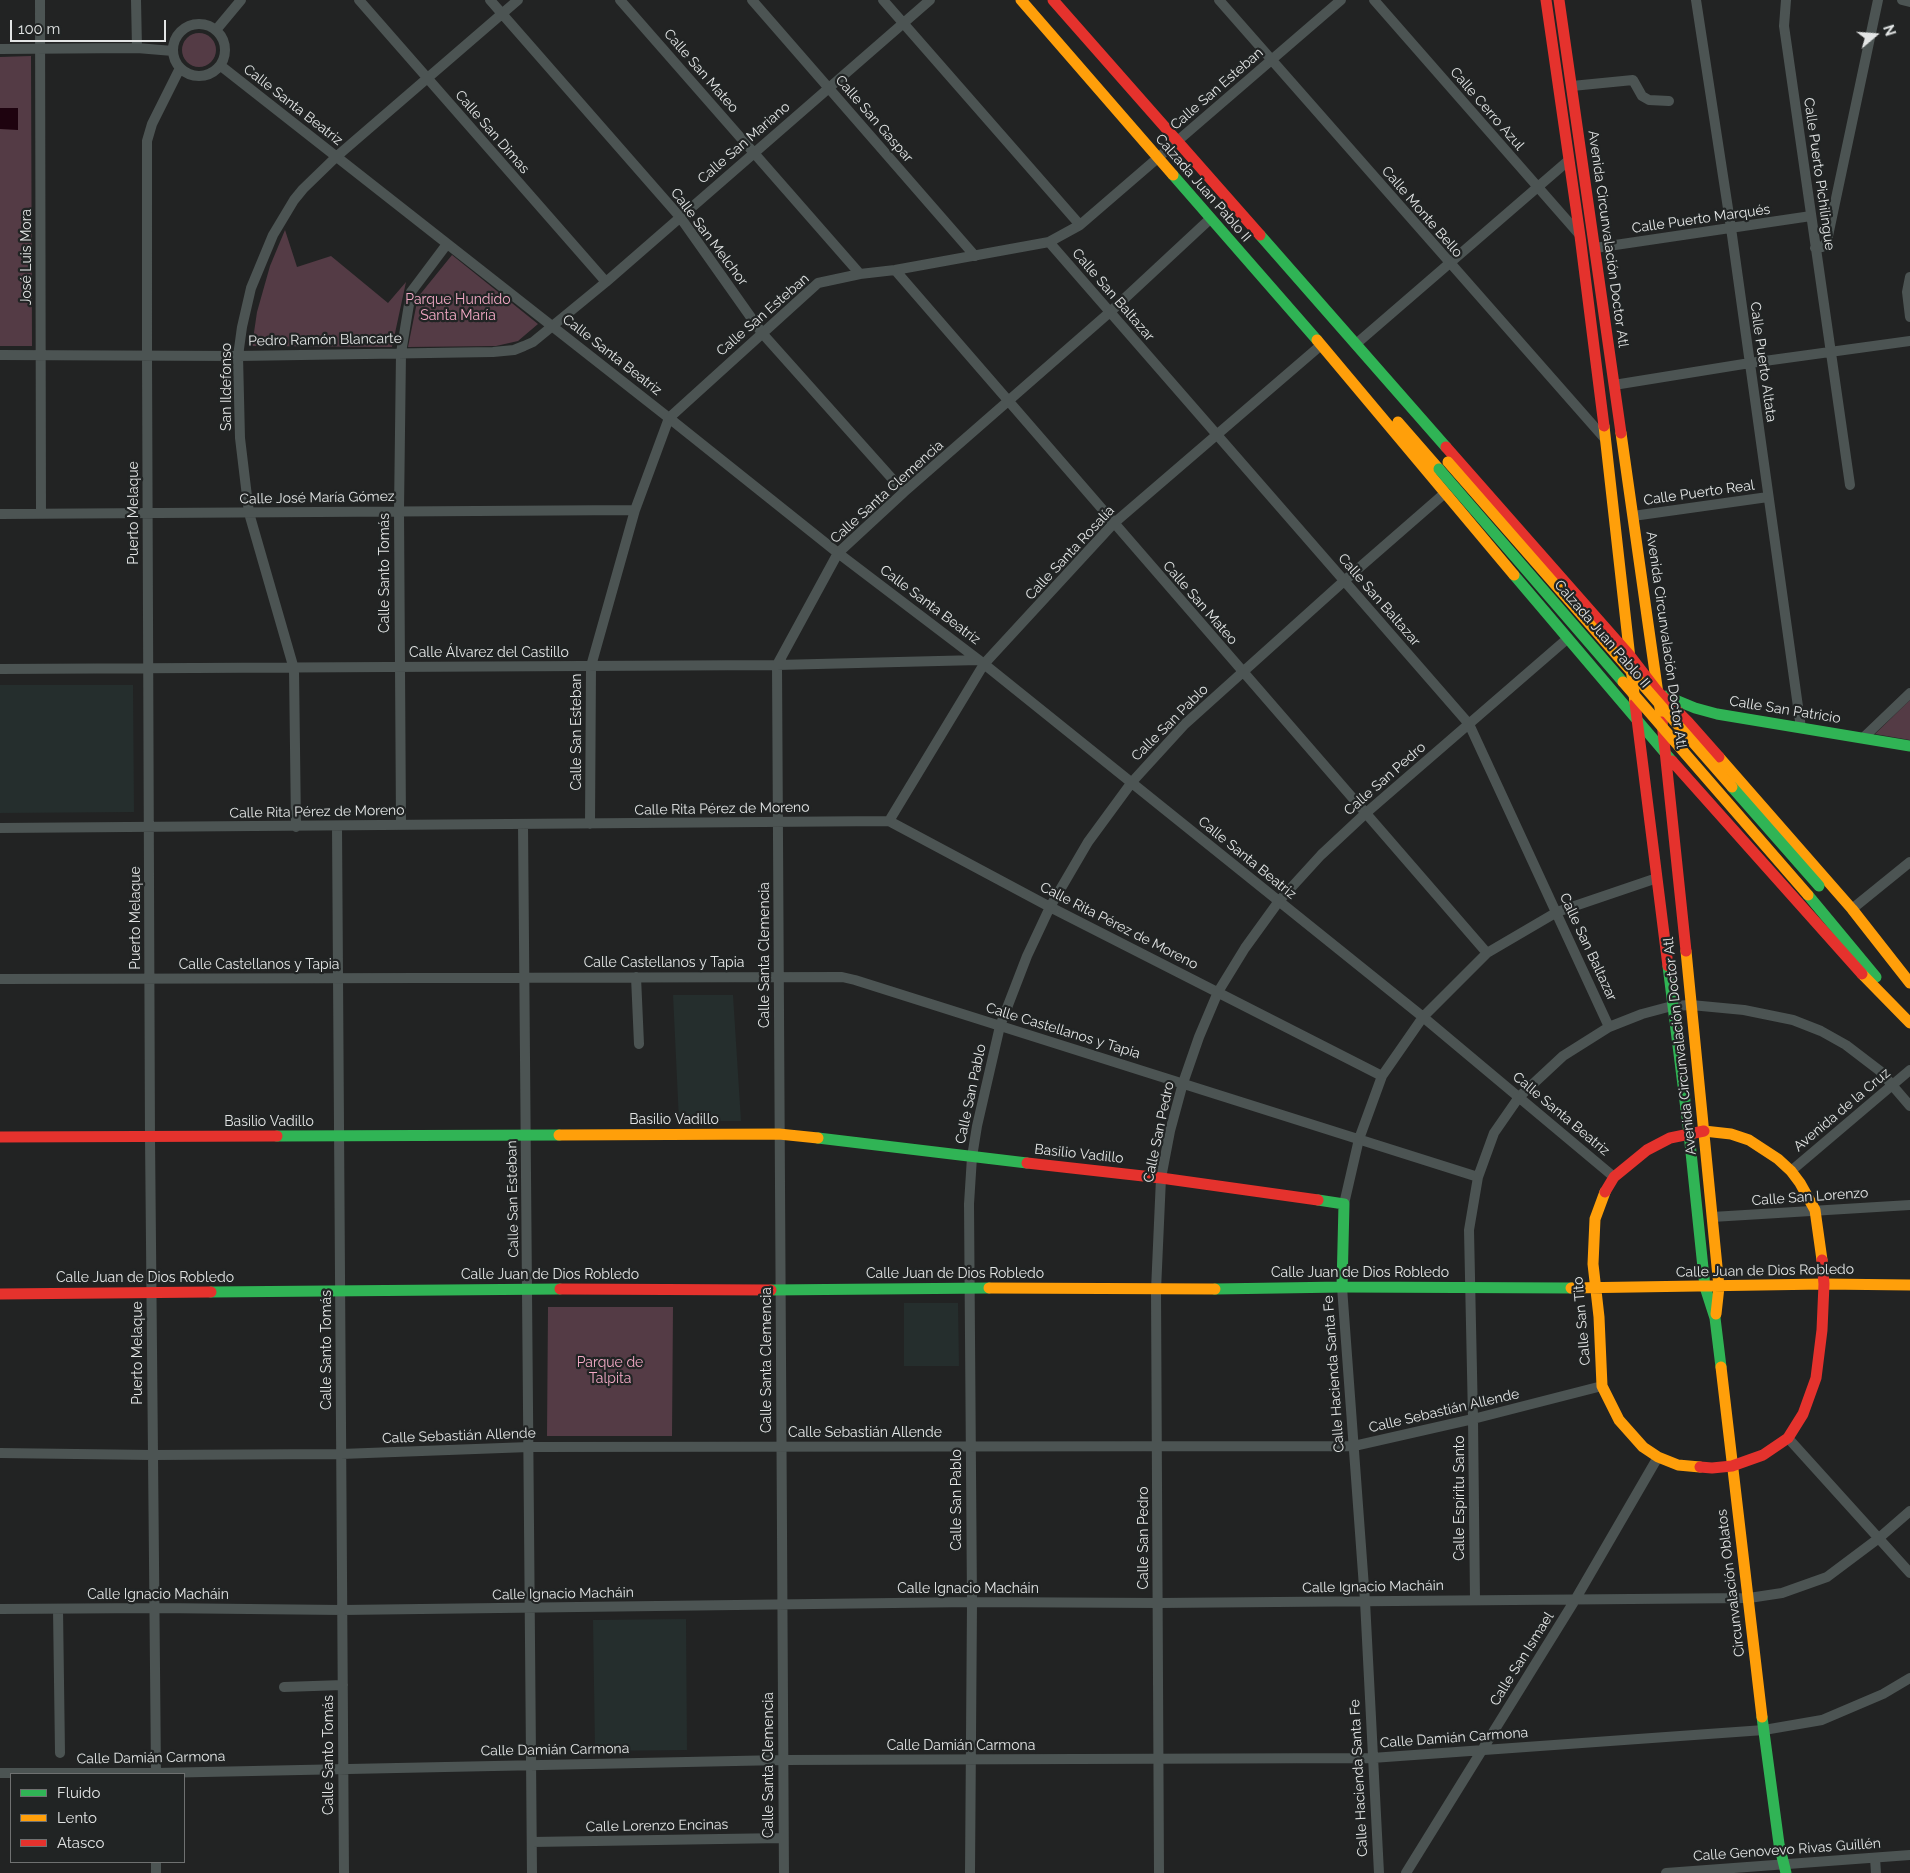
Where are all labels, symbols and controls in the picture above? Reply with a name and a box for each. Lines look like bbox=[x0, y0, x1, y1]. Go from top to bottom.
scale bar bbox=[12, 10, 169, 42]
north arrow bbox=[1850, 10, 1900, 60]
text: 100 m bbox=[18, 20, 60, 38]
text: N bbox=[1880, 23, 1899, 38]
street label: Calle San Mateo bbox=[660, 26, 742, 116]
street label: Calle San Esteban bbox=[1167, 44, 1267, 134]
street label: Calle Santa Beatriz bbox=[240, 61, 346, 149]
street label: Calle Cerro Azul bbox=[1446, 64, 1528, 154]
street label: Calle San Gaspar bbox=[832, 72, 916, 166]
street label: Calle San Dimas bbox=[451, 87, 533, 177]
street label: Calle Puerto Pichilingue bbox=[1800, 97, 1838, 251]
street label: Calle San Mariano bbox=[695, 98, 793, 188]
street label: Avenida Circunvalación Doctor Atl bbox=[1584, 129, 1632, 349]
street label: Calzada Juan Pablo II bbox=[1152, 131, 1254, 245]
street label: Calle Monte Bello bbox=[1378, 163, 1466, 261]
street label: Calle San Melchor bbox=[667, 185, 751, 289]
street label: Calle Puerto Marqués bbox=[1631, 201, 1771, 237]
street label: José Luis Mora bbox=[19, 209, 35, 305]
street label: Calle San Baltazar bbox=[1068, 245, 1158, 345]
street label: Calle San Esteban bbox=[713, 270, 813, 360]
park label: Parque Hundido Santa María bbox=[405, 292, 511, 324]
street label: Calle Puerto Altata bbox=[1746, 301, 1780, 423]
street label: Calle Santa Beatriz bbox=[559, 311, 665, 399]
street label: Pedro Ramón Blancarte bbox=[248, 330, 402, 350]
street label: San Ildefonso bbox=[219, 343, 235, 431]
street label: Calle Santa Clemencia bbox=[827, 437, 947, 547]
street label: Puerto Melaque bbox=[126, 461, 142, 565]
street label: Calle Puerto Real bbox=[1642, 477, 1756, 509]
street label: Calle José María Gómez bbox=[239, 488, 395, 508]
street label: Calle Santa Rosalía bbox=[1022, 502, 1118, 604]
street label: Calle Santo Tomás bbox=[377, 513, 393, 633]
street label: Avenida Circunvalación Doctor Atl bbox=[1642, 530, 1690, 750]
street label: Calle San Baltazar bbox=[1334, 550, 1424, 650]
street label: Calle San Mateo bbox=[1159, 558, 1241, 648]
street label: Calle Santa Beatriz bbox=[876, 562, 984, 648]
street label: Calzada Juan Pablo II bbox=[1551, 577, 1653, 691]
street label: Calle Álvarez del Castillo bbox=[409, 645, 569, 661]
street label: Calle San Esteban bbox=[569, 674, 585, 790]
street label: Calle San Pablo bbox=[1128, 681, 1212, 765]
street label: Calle San Patricio bbox=[1728, 693, 1842, 727]
street label: Calle San Pedro bbox=[1341, 739, 1429, 819]
street label: Calle Rita Pérez de Moreno bbox=[634, 799, 810, 819]
street label: Calle Rita Pérez de Moreno bbox=[229, 802, 405, 822]
street label: Calle Santa Beatriz bbox=[1195, 813, 1299, 903]
street label: Puerto Melaque bbox=[128, 866, 144, 970]
street label: Calle Rita Pérez de Moreno bbox=[1037, 879, 1201, 973]
street label: Calle Santa Clemencia bbox=[757, 882, 773, 1028]
street label: Calle San Baltazar bbox=[1556, 890, 1620, 1004]
street label: Avenida Circunvalación Doctor Atl bbox=[1660, 936, 1700, 1156]
street label: Calle Castellanos y Tapia bbox=[584, 955, 744, 971]
street label: Calle Castellanos y Tapia bbox=[179, 957, 339, 973]
street label: Calle Castellanos y Tapia bbox=[984, 999, 1142, 1063]
street label: Calle San Pablo bbox=[952, 1043, 990, 1145]
street label: Avenida de la Cruz bbox=[1790, 1065, 1894, 1155]
street label: Calle Santa Beatriz bbox=[1509, 1069, 1613, 1159]
street label: Calle San Pedro bbox=[1140, 1080, 1178, 1184]
street label: Basilio Vadillo bbox=[629, 1112, 719, 1128]
street label: Basilio Vadillo bbox=[224, 1114, 314, 1130]
street label: Calle San Esteban bbox=[504, 1140, 522, 1258]
street label: Basilio Vadillo bbox=[1034, 1141, 1124, 1167]
street label: Calle San Lorenzo bbox=[1751, 1185, 1869, 1209]
street label: Calle Juan de Dios Robledo bbox=[1676, 1261, 1854, 1281]
street label: Calle Juan de Dios Robledo bbox=[1271, 1265, 1449, 1281]
street label: Calle Juan de Dios Robledo bbox=[866, 1266, 1044, 1282]
street label: Calle Juan de Dios Robledo bbox=[461, 1267, 639, 1283]
street label: Calle Juan de Dios Robledo bbox=[56, 1270, 234, 1286]
street label: Calle San Tito bbox=[1570, 1276, 1594, 1366]
street label: Calle Santa Clemencia bbox=[759, 1287, 775, 1433]
street label: Calle Santo Tomás bbox=[319, 1290, 335, 1410]
street label: Calle Hacienda Santa Fe bbox=[1320, 1295, 1348, 1453]
street label: Puerto Melaque bbox=[130, 1301, 146, 1405]
park label: Parque de Talpita bbox=[577, 1355, 643, 1388]
street label: Calle Sebastián Allende bbox=[1367, 1386, 1521, 1436]
street label: Calle Sebastián Allende bbox=[382, 1425, 536, 1447]
street label: Calle Sebastián Allende bbox=[788, 1425, 942, 1441]
street label: Calle Espíritu Santo bbox=[1452, 1435, 1468, 1561]
street label: Calle San Pablo bbox=[949, 1449, 965, 1551]
street label: Calle San Pedro bbox=[1136, 1486, 1152, 1590]
street label: Circunvalación Oblatos bbox=[1714, 1508, 1748, 1658]
street label: Calle Ignacio Macháin bbox=[1302, 1577, 1444, 1597]
street label: Calle Ignacio Macháin bbox=[897, 1581, 1039, 1597]
street label: Calle Ignacio Macháin bbox=[492, 1584, 634, 1604]
street label: Calle Ignacio Macháin bbox=[87, 1587, 229, 1603]
street label: Calle San Ismael bbox=[1486, 1609, 1558, 1709]
street label: Calle Santa Clemencia bbox=[761, 1692, 777, 1838]
street label: Calle Santo Tomás bbox=[321, 1695, 337, 1815]
street label: Calle Hacienda Santa Fe bbox=[1346, 1699, 1372, 1857]
street label: Calle Damián Carmona bbox=[1379, 1724, 1529, 1752]
street label: Calle Damián Carmona bbox=[887, 1738, 1035, 1754]
street label: Calle Damián Carmona bbox=[481, 1740, 629, 1760]
street label: Calle Damián Carmona bbox=[77, 1748, 225, 1768]
legend bbox=[10, 1773, 185, 1863]
text: Fluido bbox=[57, 1784, 100, 1802]
text: Lento bbox=[57, 1809, 97, 1827]
street label: Calle Lorenzo Encinas bbox=[586, 1816, 728, 1836]
text: Atasco bbox=[57, 1834, 104, 1852]
street label: Calle Genovevo Rivas Guillén bbox=[1693, 1835, 1881, 1865]

